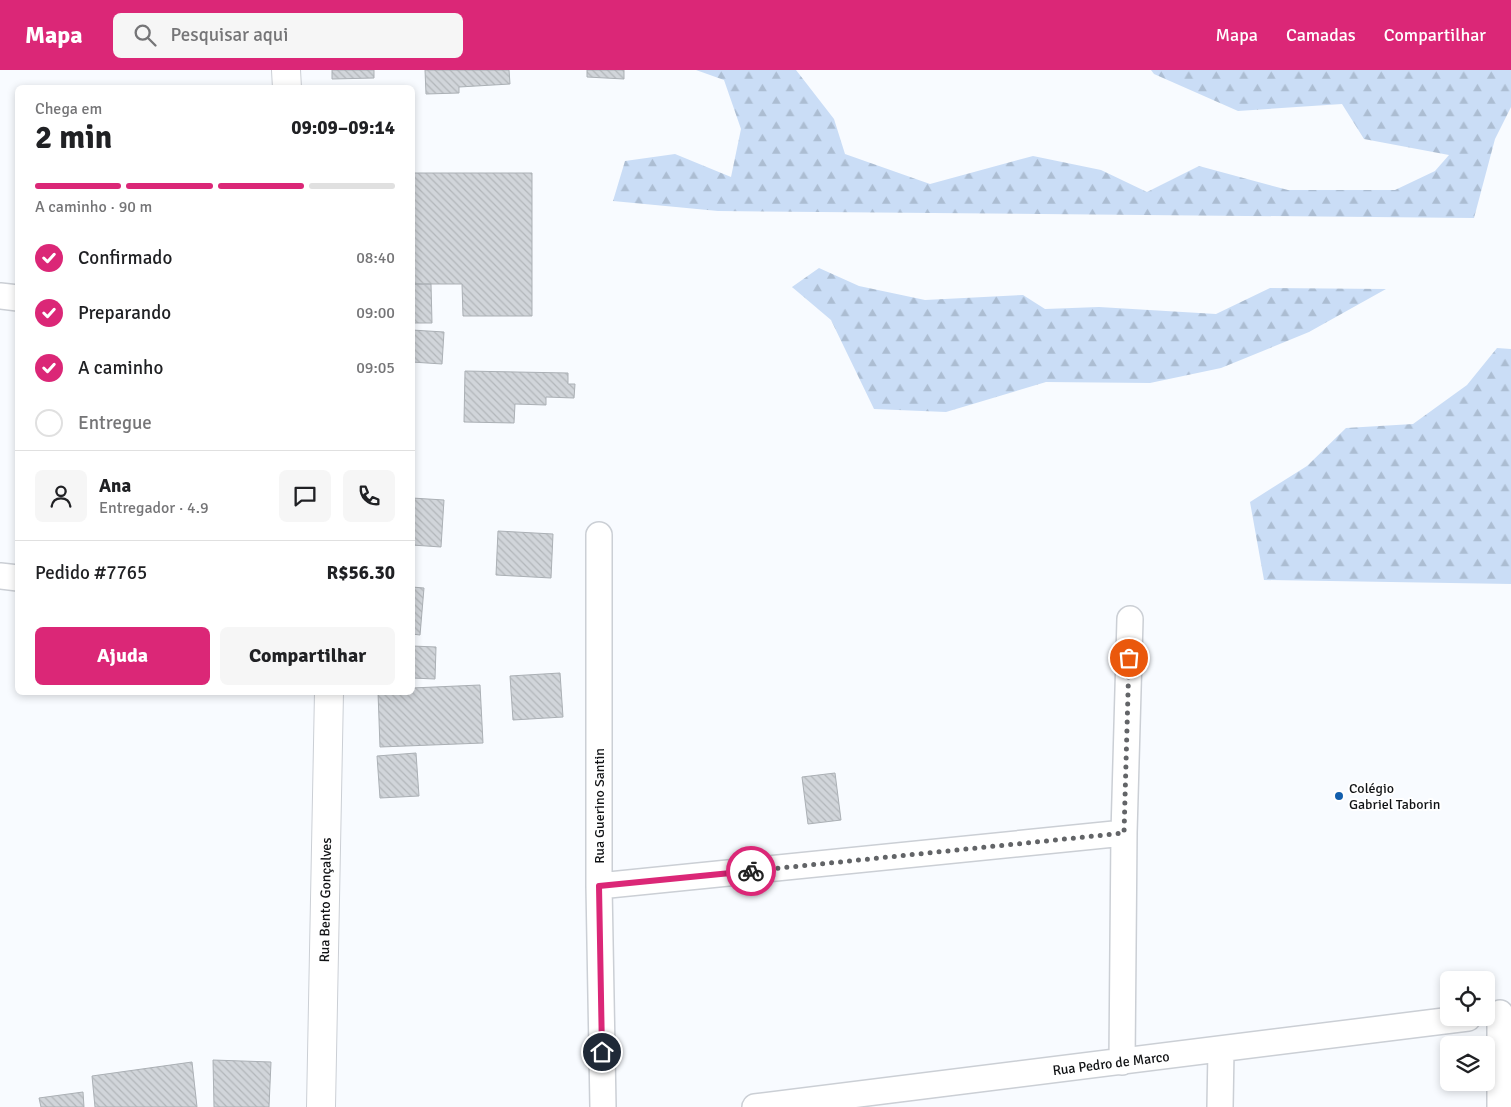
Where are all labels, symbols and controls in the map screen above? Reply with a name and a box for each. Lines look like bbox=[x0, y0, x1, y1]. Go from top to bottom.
search box bbox=[113, 13, 463, 58]
text: Mapa bbox=[25, 20, 83, 50]
icon: search bbox=[131, 21, 159, 49]
text: Pesquisar aqui bbox=[171, 23, 288, 47]
text: Mapa bbox=[1216, 24, 1258, 46]
text: Camadas bbox=[1286, 24, 1356, 46]
text: Compartilhar bbox=[1384, 24, 1486, 46]
text: Chega em bbox=[35, 99, 102, 119]
text: 09:09–09:14 bbox=[291, 116, 395, 140]
text: 2 min bbox=[35, 118, 112, 157]
text: A caminho · 90 m bbox=[35, 197, 152, 217]
icon: check bbox=[35, 244, 63, 272]
text: Confirmado bbox=[78, 246, 172, 270]
text: 08:40 bbox=[356, 248, 395, 268]
icon: check bbox=[35, 299, 63, 327]
text: Preparando bbox=[78, 301, 171, 325]
text: 09:00 bbox=[356, 303, 395, 323]
icon: check bbox=[35, 354, 63, 382]
text: A caminho bbox=[78, 356, 163, 380]
text: 09:05 bbox=[356, 358, 395, 378]
text: Entregue bbox=[78, 411, 152, 435]
button: person bbox=[35, 470, 87, 522]
button: chat bbox=[279, 470, 331, 522]
button: phone bbox=[343, 470, 395, 522]
text: Ana bbox=[99, 474, 131, 498]
text: Entregador · 4.9 bbox=[99, 498, 209, 518]
text: Pedido #7765 bbox=[35, 561, 147, 585]
text: R$56.30 bbox=[327, 561, 395, 585]
button: Ajuda bbox=[35, 627, 210, 685]
button: Compartilhar bbox=[220, 627, 395, 685]
pin bbox=[1108, 637, 1150, 679]
icon: bag bbox=[1115, 644, 1143, 672]
street label: Rua Guerino Santin bbox=[591, 748, 608, 864]
place label: Colégio Gabriel Taborin bbox=[1349, 780, 1440, 813]
marker: Colégio Gabriel Taborin bbox=[1333, 790, 1345, 802]
street label: Rua Bento Gonçalves bbox=[316, 837, 335, 963]
courier bbox=[726, 846, 776, 896]
icon: bike bbox=[737, 857, 765, 885]
map controls bbox=[1440, 971, 1495, 1091]
button: locate bbox=[1440, 971, 1495, 1026]
pin bbox=[581, 1031, 623, 1073]
button: layers bbox=[1440, 1036, 1495, 1091]
icon: home bbox=[588, 1038, 616, 1066]
street label: Rua Pedro de Marco bbox=[1052, 1048, 1171, 1079]

